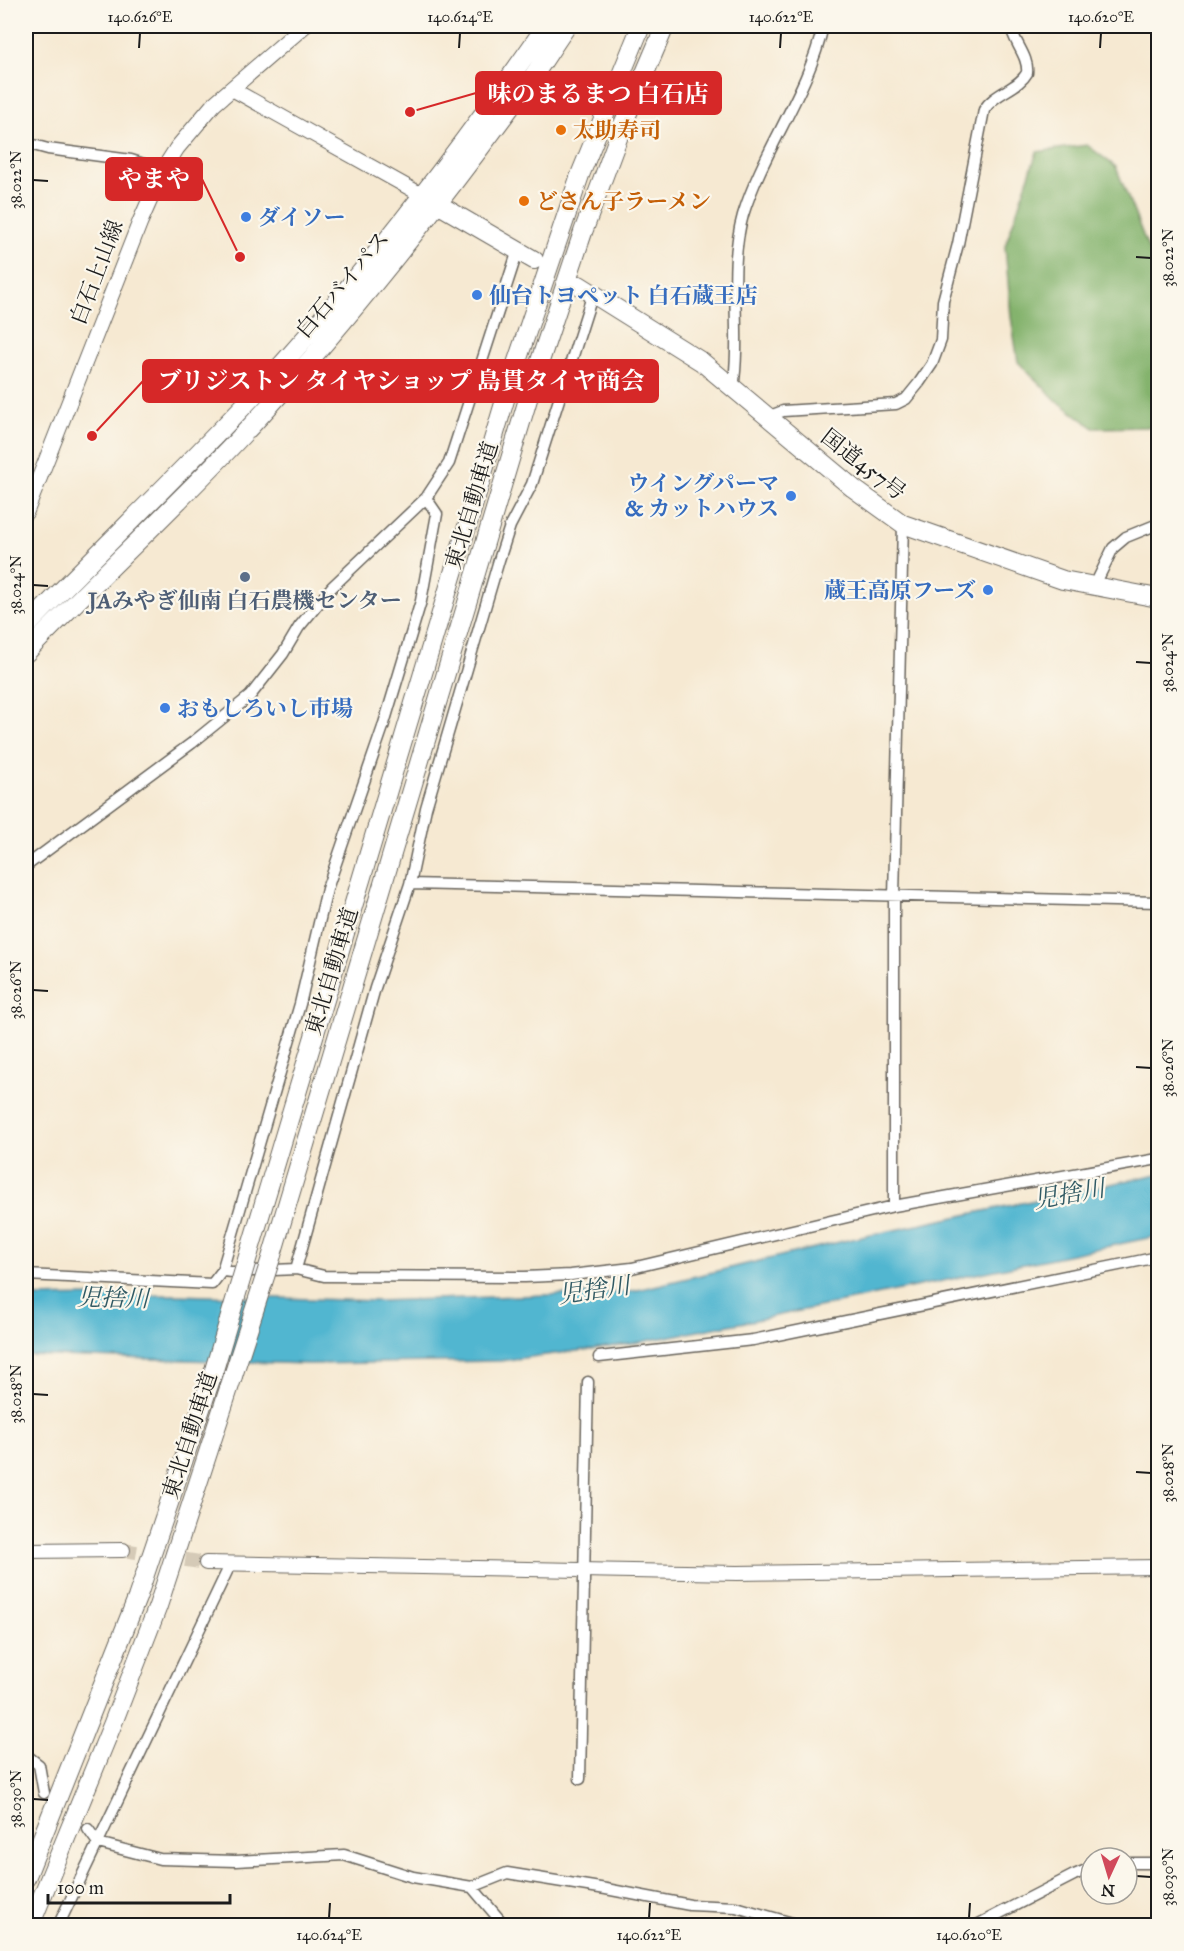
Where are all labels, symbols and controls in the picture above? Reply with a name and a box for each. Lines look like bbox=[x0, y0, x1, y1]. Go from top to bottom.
text: 140.626°E bbox=[107, 8, 173, 26]
text: 140.624°E bbox=[427, 8, 493, 26]
text: 140.622°E bbox=[749, 8, 814, 26]
text: 140.620°E bbox=[1068, 8, 1134, 26]
callout: 味のまるまつ 白石店 bbox=[476, 72, 721, 114]
text: 味のまるまつ 白石店 bbox=[487, 79, 709, 109]
place label: 太助寿司 bbox=[573, 117, 661, 144]
marker: 太助寿司 bbox=[554, 123, 568, 137]
text: 38.022°N bbox=[7, 150, 25, 209]
callout: やまや bbox=[106, 158, 202, 200]
text: やまや bbox=[118, 164, 190, 194]
place label: どさん子ラーメン bbox=[536, 188, 711, 215]
marker: どさん子ラーメン bbox=[517, 194, 531, 208]
place label: ダイソー bbox=[258, 204, 346, 231]
marker: ダイソー bbox=[239, 210, 253, 224]
street label: 白石上山線 bbox=[64, 216, 129, 328]
street label: 白石バイパス bbox=[290, 225, 395, 343]
text: 38.022°N bbox=[1159, 228, 1177, 287]
place label: 仙台トヨペット 白石蔵王店 bbox=[489, 282, 758, 309]
marker: 仙台トヨペット 白石蔵王店 bbox=[470, 288, 484, 302]
callout: ブリジストン タイヤショップ 島貫タイヤ商会 bbox=[143, 360, 658, 402]
text: ブリジストン タイヤショップ 島貫タイヤ商会 bbox=[158, 366, 644, 396]
street label: 国道457号 bbox=[816, 423, 911, 506]
street label: 東北自動車道 bbox=[439, 438, 504, 572]
place label: ウイングパーマ & カットハウス bbox=[625, 470, 779, 522]
marker: ウイングパーマ & カットハウス bbox=[784, 489, 798, 503]
text: 38.024°N bbox=[7, 555, 25, 615]
marker: JAみやぎ仙南 白石農機センター bbox=[238, 570, 252, 584]
place label: 蔵王高原フーズ bbox=[824, 577, 976, 604]
marker: 蔵王高原フーズ bbox=[981, 583, 995, 597]
place label: JAみやぎ仙南 白石農機センター bbox=[85, 587, 402, 615]
text: 38.024°N bbox=[1159, 633, 1177, 693]
place label: おもしろいし市場 bbox=[177, 695, 353, 722]
marker: おもしろいし市場 bbox=[158, 701, 172, 715]
street label: 東北自動車道 bbox=[299, 904, 364, 1038]
text: 38.026°N bbox=[7, 960, 25, 1020]
text: 38.026°N bbox=[1159, 1038, 1177, 1098]
water label: 児捨川 bbox=[1031, 1172, 1110, 1215]
water label: 児捨川 bbox=[556, 1270, 635, 1310]
water label: 児捨川 bbox=[77, 1282, 152, 1314]
text: 38.028°N bbox=[7, 1364, 25, 1424]
street label: 東北自動車道 bbox=[156, 1368, 223, 1502]
text: 38.028°N bbox=[1159, 1443, 1177, 1503]
text: 38.030°N bbox=[7, 1769, 25, 1828]
north arrow bbox=[1079, 1846, 1139, 1906]
text: 38.030°N bbox=[1159, 1847, 1177, 1906]
scale bar bbox=[48, 1867, 230, 1905]
text: 100 m bbox=[57, 1877, 104, 1899]
text: N bbox=[1100, 1880, 1115, 1900]
text: 140.624°E bbox=[296, 1926, 362, 1944]
text: 140.622°E bbox=[617, 1926, 682, 1944]
text: 140.620°E bbox=[936, 1926, 1002, 1944]

